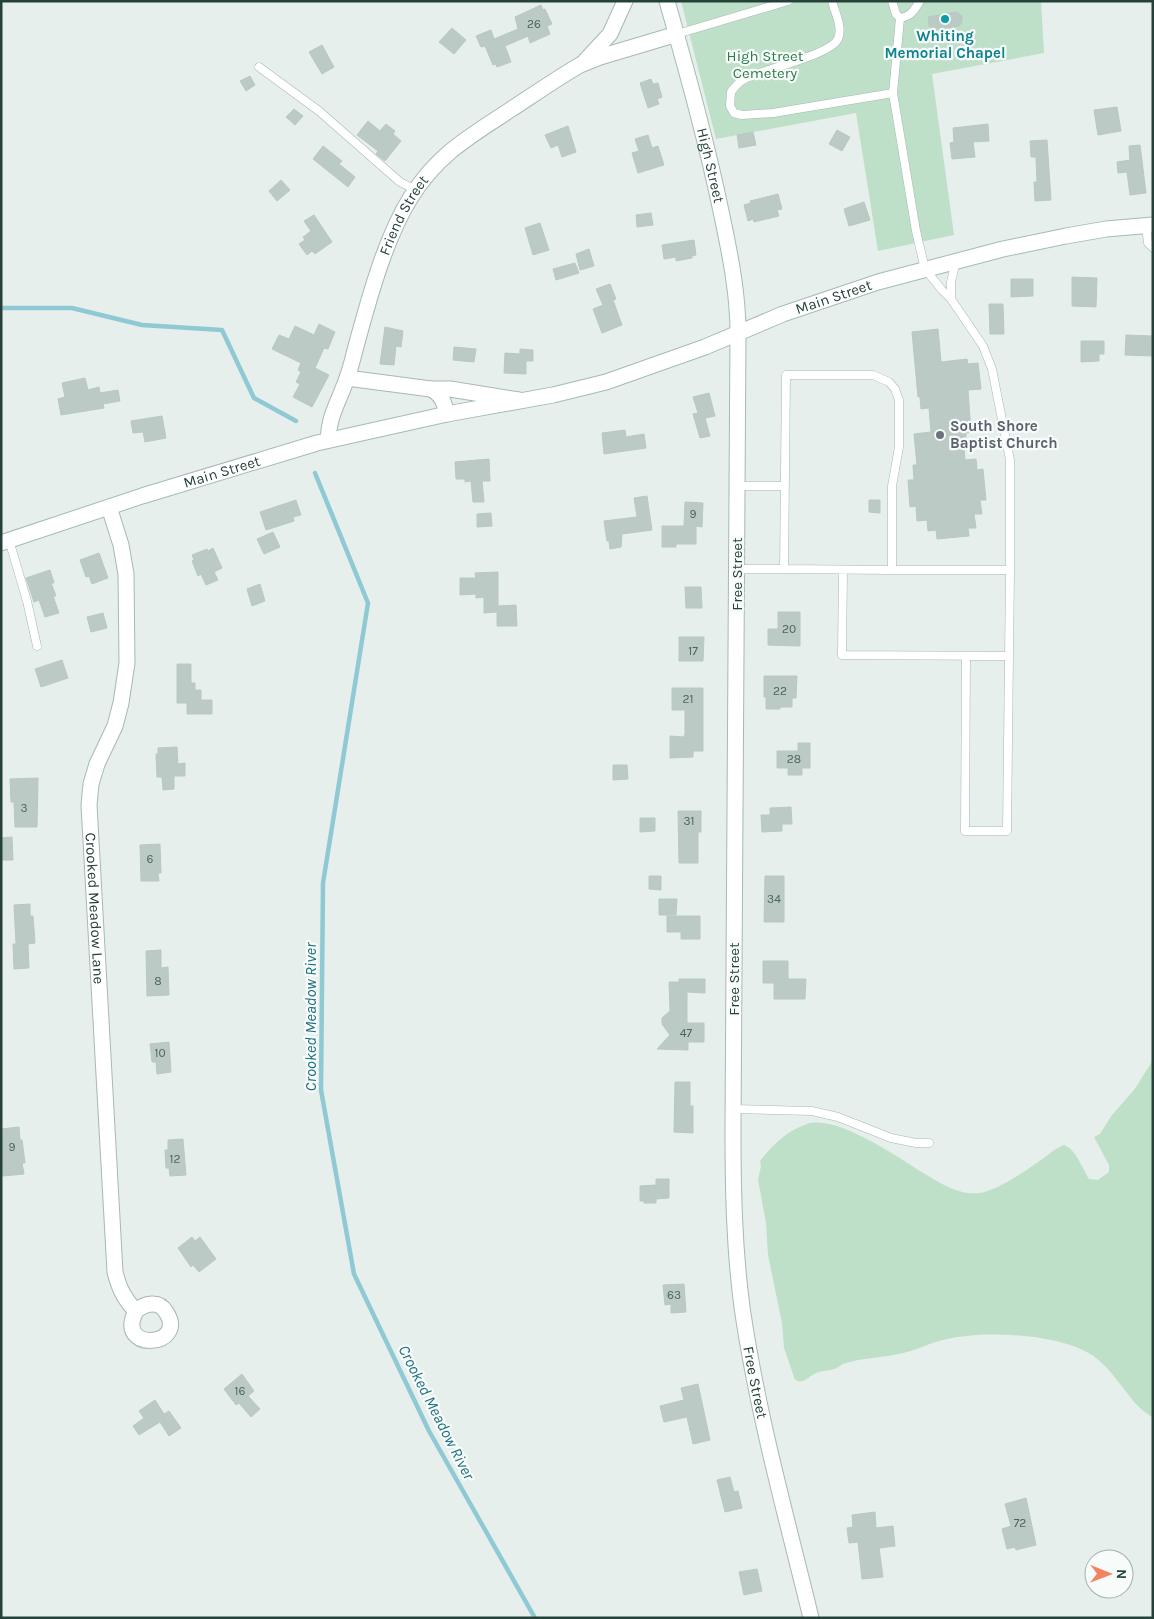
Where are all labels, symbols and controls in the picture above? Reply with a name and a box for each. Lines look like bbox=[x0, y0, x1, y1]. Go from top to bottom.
marker: Whiting Memorial Chapel bbox=[939, 13, 951, 25]
house number: 26 bbox=[527, 17, 541, 31]
place label: Whiting Memorial Chapel bbox=[884, 27, 1006, 62]
park label: High Street Cemetery bbox=[727, 47, 804, 82]
street label: High Street bbox=[693, 126, 728, 205]
street label: Friend Street bbox=[375, 171, 432, 258]
street label: Main Street bbox=[793, 276, 874, 318]
place label: South Shore Baptist Church bbox=[950, 417, 1058, 452]
marker: South Shore Baptist Church bbox=[934, 429, 946, 441]
street label: Main Street bbox=[181, 452, 263, 492]
house number: 9 bbox=[690, 507, 697, 521]
street label: Free Street bbox=[728, 537, 746, 611]
house number: 20 bbox=[782, 622, 796, 636]
house number: 17 bbox=[688, 644, 698, 658]
house number: 22 bbox=[773, 684, 787, 698]
house number: 21 bbox=[683, 692, 693, 706]
house number: 28 bbox=[787, 752, 801, 766]
house number: 3 bbox=[20, 801, 28, 815]
house number: 31 bbox=[683, 814, 695, 828]
street label: Crooked Meadow Lane bbox=[82, 832, 108, 985]
house number: 6 bbox=[147, 852, 154, 866]
house number: 34 bbox=[767, 892, 781, 906]
water label: Crooked Meadow River bbox=[301, 942, 320, 1091]
street label: Free Street bbox=[725, 942, 743, 1016]
house number: 8 bbox=[154, 974, 162, 988]
house number: 47 bbox=[680, 1026, 693, 1040]
house number: 10 bbox=[154, 1046, 166, 1060]
house number: 9 bbox=[9, 1140, 16, 1154]
house number: 12 bbox=[170, 1152, 181, 1166]
house number: 63 bbox=[667, 1288, 681, 1302]
water label: Crooked Meadow River bbox=[394, 1342, 479, 1483]
street label: Free Street bbox=[739, 1345, 771, 1421]
house number: 16 bbox=[235, 1384, 246, 1398]
house number: 72 bbox=[1014, 1516, 1026, 1530]
north arrow bbox=[1084, 1549, 1134, 1599]
text: N bbox=[1113, 1569, 1130, 1579]

